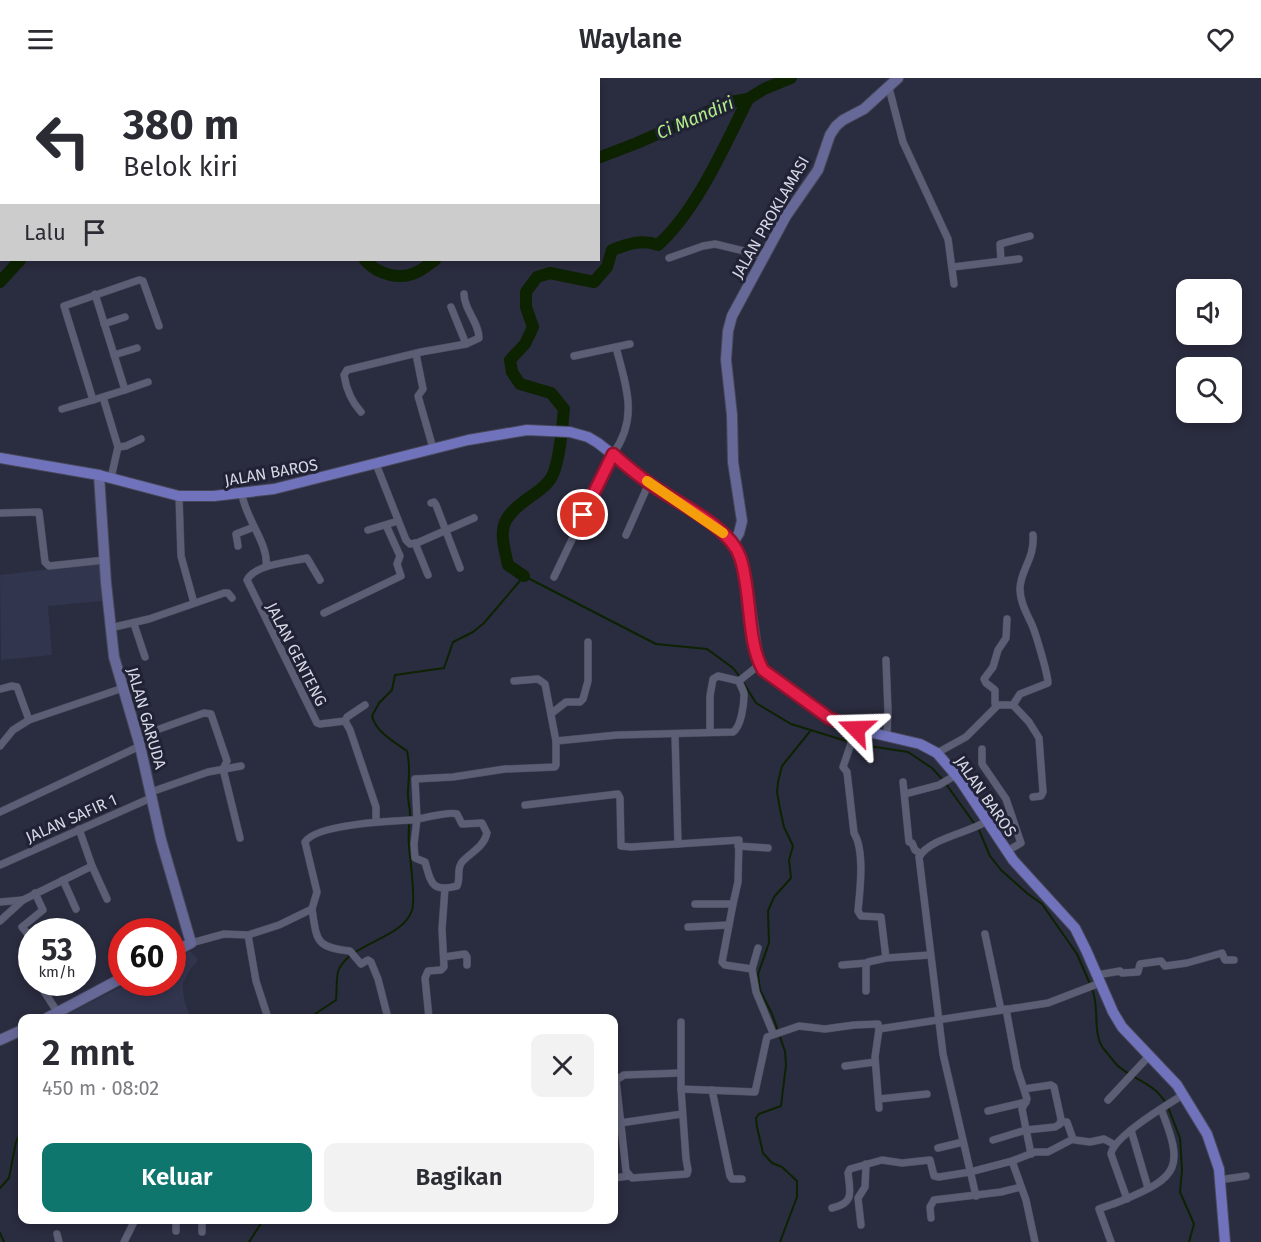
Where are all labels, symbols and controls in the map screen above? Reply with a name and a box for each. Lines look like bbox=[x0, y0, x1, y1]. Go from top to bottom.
icon: menu bbox=[24, 23, 57, 56]
text: Waylane bbox=[579, 23, 682, 55]
icon: heart bbox=[1204, 23, 1237, 56]
water label: Ci Mandiri bbox=[653, 92, 737, 144]
text: 380 m bbox=[123, 100, 239, 150]
icon: left bbox=[24, 102, 102, 180]
text: Belok kiri bbox=[123, 151, 238, 183]
street label: JALAN PROKLAMASI bbox=[728, 153, 813, 282]
icon: arrive bbox=[78, 216, 111, 249]
text: Lalu bbox=[24, 219, 66, 246]
map controls bbox=[1176, 279, 1242, 423]
button: sound bbox=[1176, 279, 1242, 345]
button: search bbox=[1176, 357, 1242, 423]
street label: JALAN BAROS bbox=[223, 455, 320, 490]
pin bbox=[557, 489, 608, 540]
icon: arrive bbox=[566, 498, 599, 531]
street label: JALAN GENTENG bbox=[262, 599, 331, 709]
street label: JALAN GARUDA bbox=[123, 665, 170, 772]
position arrow bbox=[824, 697, 888, 761]
street label: JALAN BAROS bbox=[951, 752, 1021, 841]
street label: JALAN SAFIR 1 bbox=[23, 790, 120, 847]
speed limit sign: 60 bbox=[108, 918, 186, 996]
text: 53 bbox=[41, 932, 73, 968]
text: km/h bbox=[38, 963, 76, 981]
text: 2 mnt bbox=[42, 1031, 134, 1075]
button: close bbox=[531, 1034, 594, 1097]
text: 450 m · 08:02 bbox=[42, 1076, 159, 1100]
button: Keluar bbox=[42, 1143, 312, 1212]
button: Bagikan bbox=[324, 1143, 594, 1212]

